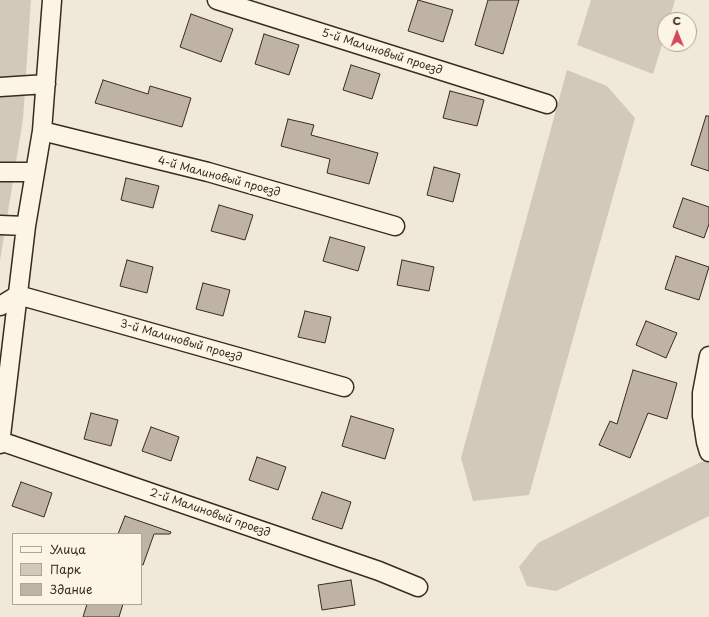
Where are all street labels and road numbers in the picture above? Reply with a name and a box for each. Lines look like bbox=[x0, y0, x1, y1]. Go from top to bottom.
street label: 5-й Малиновый проезд bbox=[320, 26, 444, 78]
street label: 4-й Малиновый проезд bbox=[156, 154, 282, 200]
street label: 3-й Малиновый проезд bbox=[118, 317, 244, 365]
street label: 2-й Малиновый проезд bbox=[148, 486, 272, 540]

